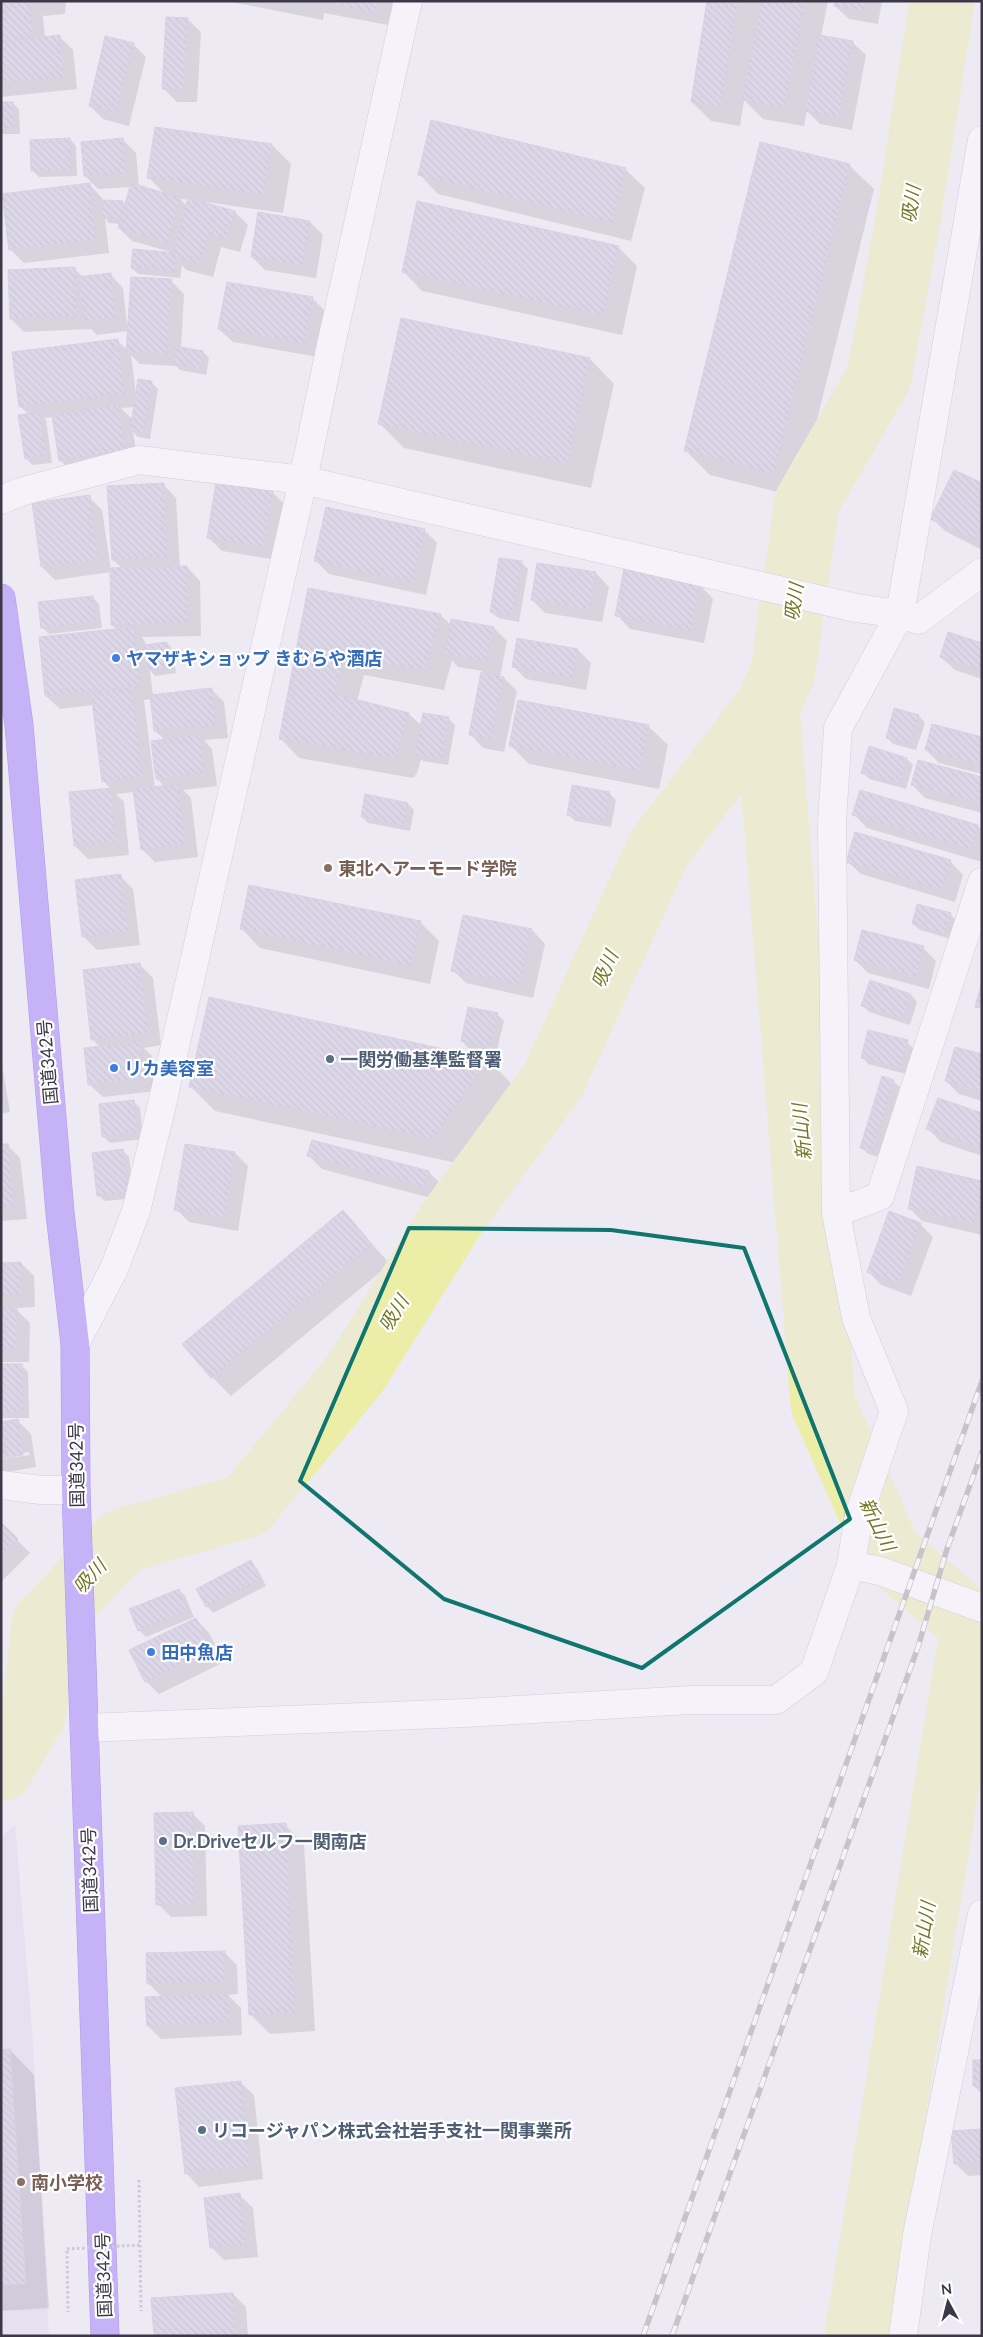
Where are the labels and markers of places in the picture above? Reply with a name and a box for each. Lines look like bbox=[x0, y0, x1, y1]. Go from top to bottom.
place label: ヤマザキショップ きむらや酒店 bbox=[126, 647, 382, 669]
marker: ヤマザキショップ きむらや酒店 bbox=[110, 652, 122, 664]
place label: 東北ヘアーモード学院 bbox=[338, 857, 517, 879]
marker: 東北ヘアーモード学院 bbox=[322, 862, 334, 874]
place label: 一関労働基準監督署 bbox=[340, 1048, 502, 1070]
marker: 一関労働基準監督署 bbox=[324, 1053, 336, 1065]
place label: リカ美容室 bbox=[124, 1057, 214, 1079]
marker: リカ美容室 bbox=[108, 1062, 120, 1074]
place label: 田中魚店 bbox=[161, 1641, 233, 1663]
marker: 田中魚店 bbox=[145, 1646, 157, 1658]
place label: Dr.Driveセルフ一関南店 bbox=[173, 1830, 366, 1852]
marker: Dr.Driveセルフ一関南店 bbox=[157, 1835, 169, 1847]
place label: リコージャパン株式会社岩手支社一関事業所 bbox=[212, 2119, 572, 2141]
marker: リコージャパン株式会社岩手支社一関事業所 bbox=[196, 2124, 208, 2136]
place label: 南小学校 bbox=[31, 2171, 103, 2193]
marker: 南小学校 bbox=[15, 2176, 27, 2188]

